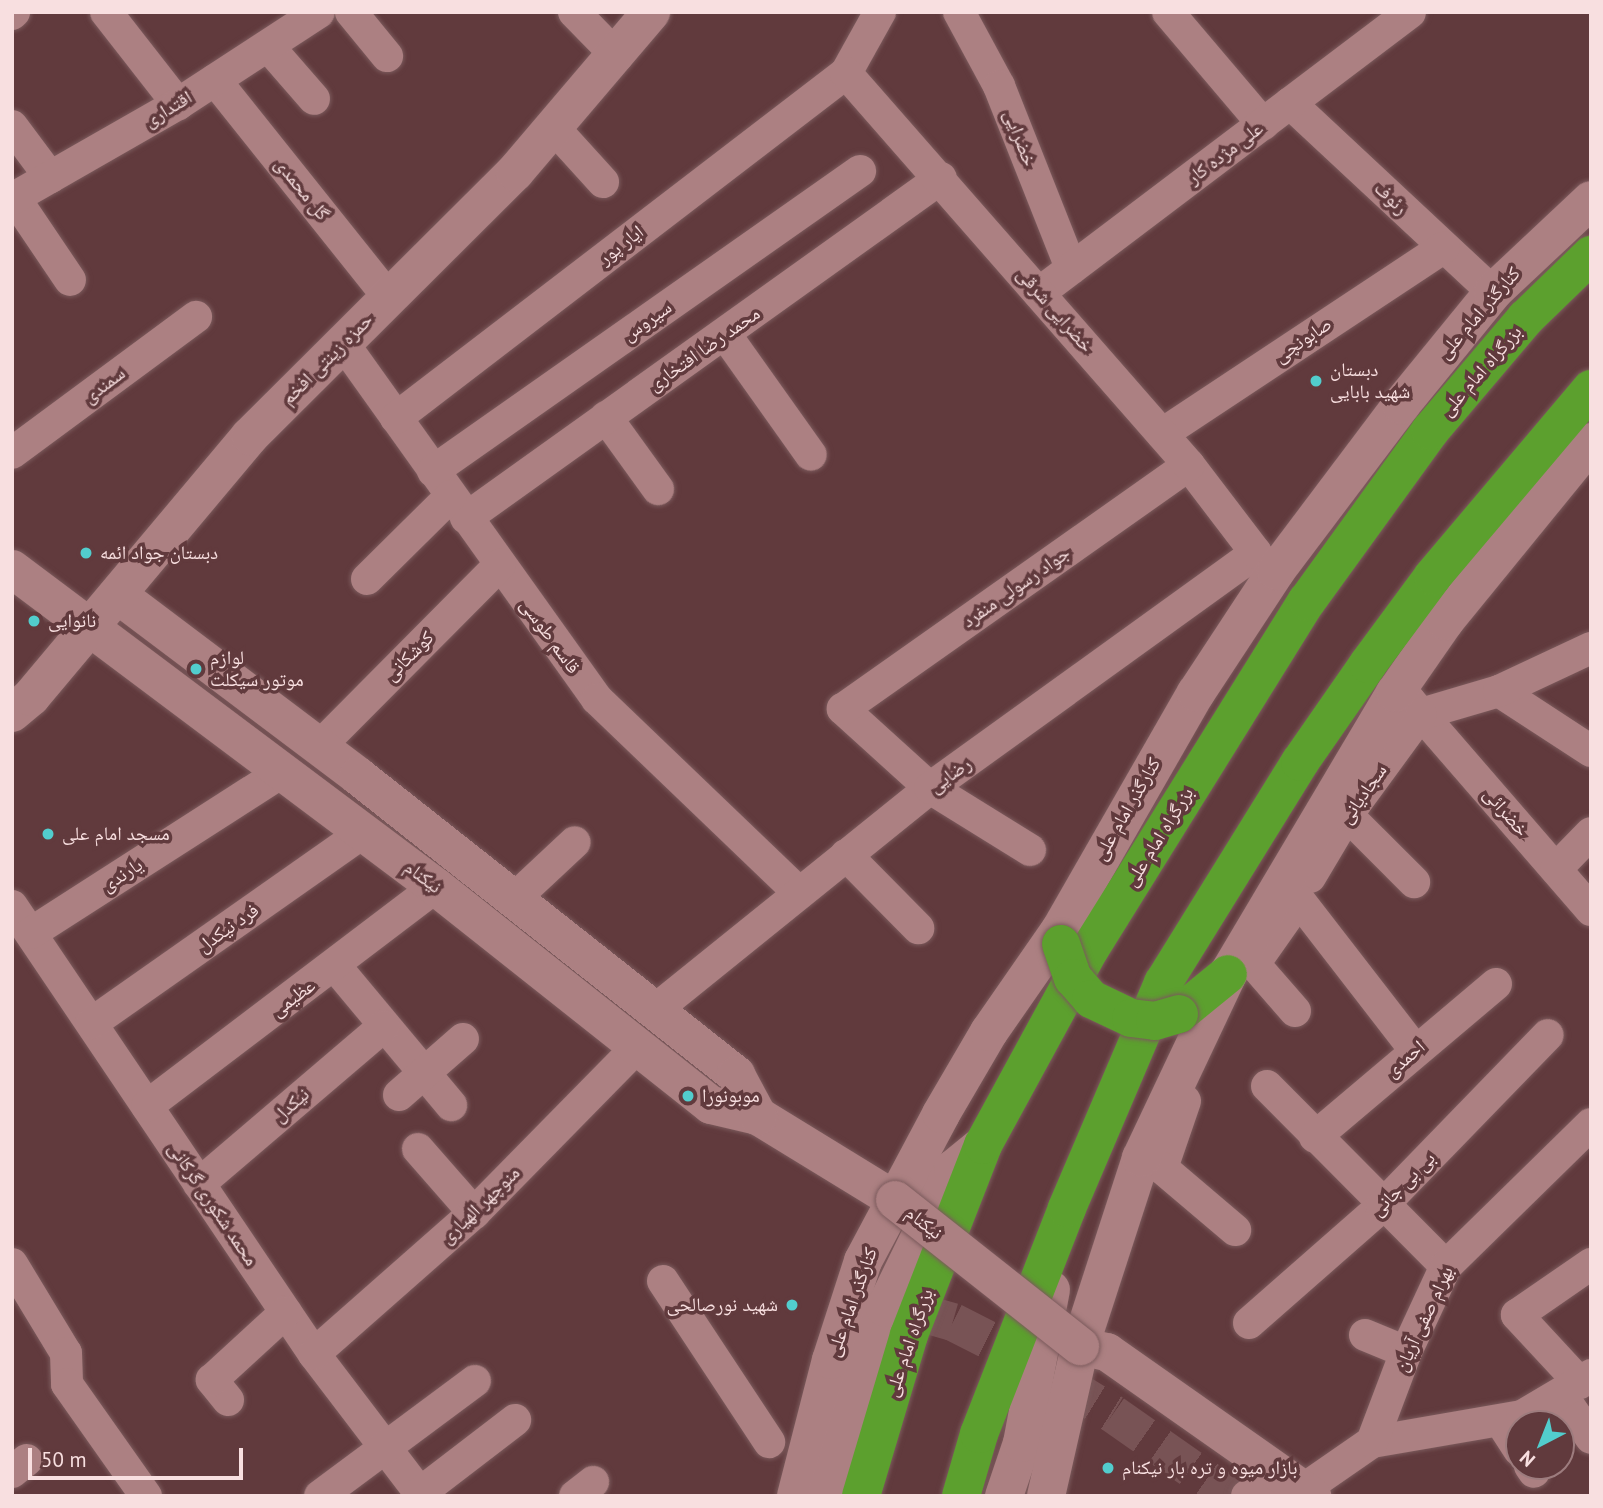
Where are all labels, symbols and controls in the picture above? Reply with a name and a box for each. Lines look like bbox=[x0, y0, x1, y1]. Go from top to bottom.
street label: اقتداری bbox=[140, 86, 196, 132]
street label: خضرایی bbox=[999, 107, 1041, 169]
street label: علی مژده کار bbox=[1182, 117, 1268, 189]
street label: گل محمدی bbox=[270, 153, 334, 225]
street label: رئوف bbox=[1369, 177, 1413, 219]
street label: ایار پور bbox=[594, 220, 648, 270]
street label: کنارگذر امام علی bbox=[1433, 262, 1525, 364]
street label: خضرایی شرقی bbox=[1012, 263, 1098, 357]
street label: سیروس bbox=[618, 296, 676, 346]
street label: محمد رضا افتخاری bbox=[644, 302, 764, 396]
street label: حمزه زینتی افخم bbox=[277, 309, 377, 409]
street label: صابونچی bbox=[1270, 312, 1336, 368]
street label: بزرگراه امام علی bbox=[1435, 321, 1527, 421]
place label: دبستان شهید بابایی bbox=[1330, 359, 1410, 403]
street label: سمندی bbox=[79, 362, 129, 408]
marker: دبستان شهید بابایی bbox=[1308, 373, 1324, 389]
street label: جواد رسولی منفرد bbox=[958, 541, 1074, 633]
place label: دبستان جواد ائمه bbox=[100, 542, 218, 564]
marker: دبستان جواد ائمه bbox=[78, 545, 94, 561]
street label: قاسم طوسی bbox=[515, 594, 585, 678]
place label: نانوایی bbox=[48, 610, 96, 632]
marker: نانوایی bbox=[26, 613, 42, 629]
street label: کوشکانی bbox=[379, 626, 439, 686]
place label: لوازم موتور سیکلت bbox=[210, 647, 304, 691]
marker: لوازم موتور سیکلت bbox=[188, 661, 204, 677]
street label: رضایی bbox=[924, 752, 976, 798]
street label: کنارگذر امام علی bbox=[1088, 754, 1166, 864]
street label: سجادیانی bbox=[1334, 760, 1392, 828]
street label: بزرگراه امام علی bbox=[1119, 783, 1199, 891]
street label: خضرائی bbox=[1479, 783, 1533, 841]
place label: مسجد امام علی bbox=[62, 823, 170, 845]
marker: مسجد امام علی bbox=[40, 826, 56, 842]
street label: یارندی bbox=[97, 853, 147, 897]
street label: نیکنام bbox=[400, 856, 446, 898]
street label: فرد نیکدل bbox=[193, 899, 263, 957]
street label: عظیمی bbox=[266, 974, 320, 1022]
street label: احمدی bbox=[1380, 1036, 1430, 1082]
street label: نیکدل bbox=[268, 1083, 314, 1127]
place label: موبونورا bbox=[702, 1085, 760, 1107]
marker: موبونورا bbox=[680, 1088, 696, 1104]
street label: محمد شکوری گرکانی bbox=[163, 1138, 263, 1270]
street label: بی بی جانی bbox=[1366, 1147, 1440, 1221]
street label: منوچهر الهیاری bbox=[436, 1161, 524, 1249]
street label: نیکنام bbox=[901, 1202, 947, 1244]
street label: کنارگذر امام علی bbox=[822, 1244, 882, 1360]
street label: بهرام صفی آریان bbox=[1390, 1263, 1458, 1375]
street label: بزرگراه امام علی bbox=[880, 1286, 938, 1400]
place label: شهید نورصالحی bbox=[666, 1294, 778, 1316]
marker: شهید نورصالحی bbox=[784, 1297, 800, 1313]
north arrow bbox=[1505, 1410, 1575, 1480]
scale bar bbox=[32, 1434, 247, 1478]
text: 50 m bbox=[41, 1446, 87, 1473]
text: N bbox=[1515, 1446, 1540, 1472]
place label: بازار میوه و تره بار نیکنام bbox=[1122, 1457, 1297, 1479]
marker: بازار میوه و تره بار نیکنام bbox=[1100, 1460, 1116, 1476]

